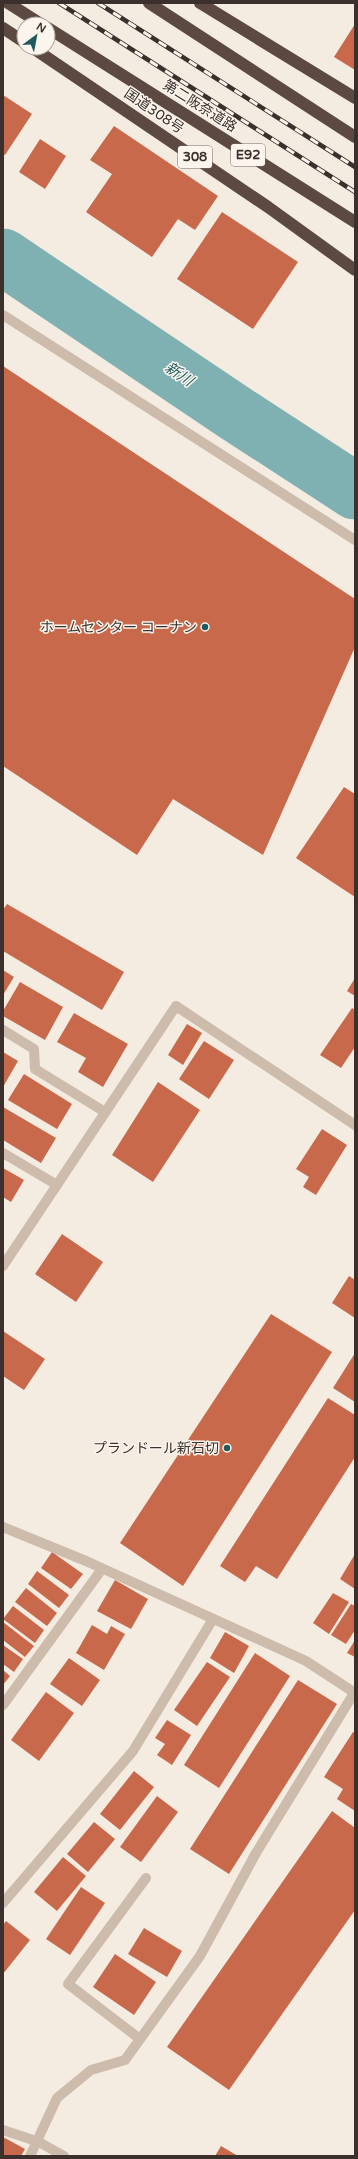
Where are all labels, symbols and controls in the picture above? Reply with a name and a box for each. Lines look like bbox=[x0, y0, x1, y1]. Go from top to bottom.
north arrow bbox=[16, 16, 56, 56]
text: N bbox=[34, 20, 48, 36]
street label: 第二阪奈道路 bbox=[160, 77, 240, 135]
street label: 国道308号 bbox=[121, 85, 187, 137]
road number: E92 bbox=[231, 144, 265, 166]
road number: 308 bbox=[178, 146, 212, 168]
water label: 新川 bbox=[162, 358, 198, 391]
place label: ホームセンター コーナン bbox=[40, 619, 197, 636]
marker: ホームセンター コーナン bbox=[200, 622, 210, 632]
place label: プランドール新石切 bbox=[93, 1440, 219, 1457]
marker: プランドール新石切 bbox=[222, 1443, 232, 1453]

